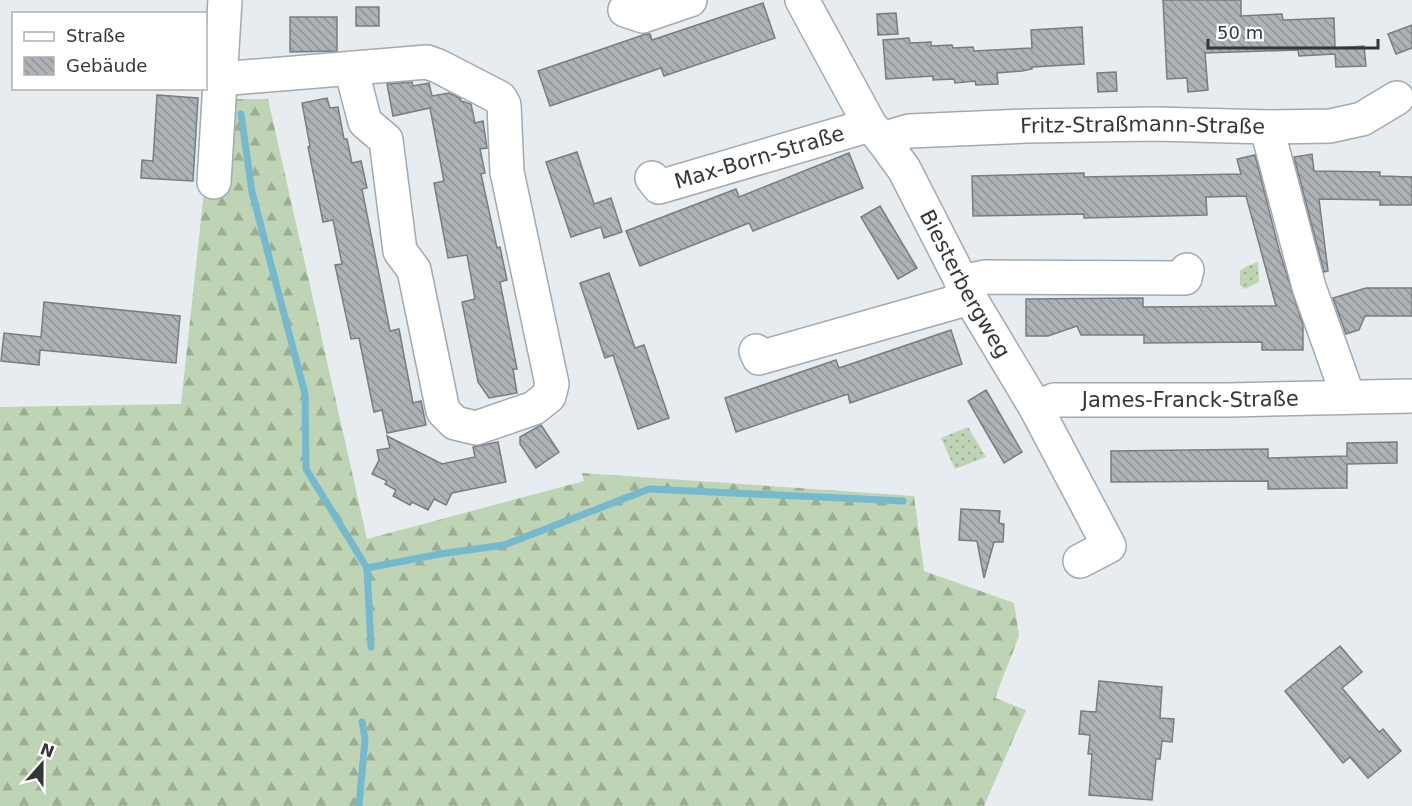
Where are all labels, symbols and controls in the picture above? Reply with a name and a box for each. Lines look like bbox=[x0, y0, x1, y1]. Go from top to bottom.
legend bbox=[12, 12, 207, 90]
scale bar bbox=[1208, 12, 1378, 50]
text: 50 m bbox=[1217, 22, 1263, 43]
text: Straße bbox=[66, 25, 125, 46]
text: Gebäude bbox=[66, 55, 147, 76]
street label: Fritz-Straßmann-Straße bbox=[1020, 112, 1266, 139]
street label: Max-Born-Straße bbox=[672, 121, 847, 194]
street label: Biesterbergweg bbox=[915, 206, 1015, 362]
street label: James-Franck-Straße bbox=[1080, 386, 1299, 412]
north arrow bbox=[12, 734, 72, 794]
text: N bbox=[38, 739, 57, 762]

